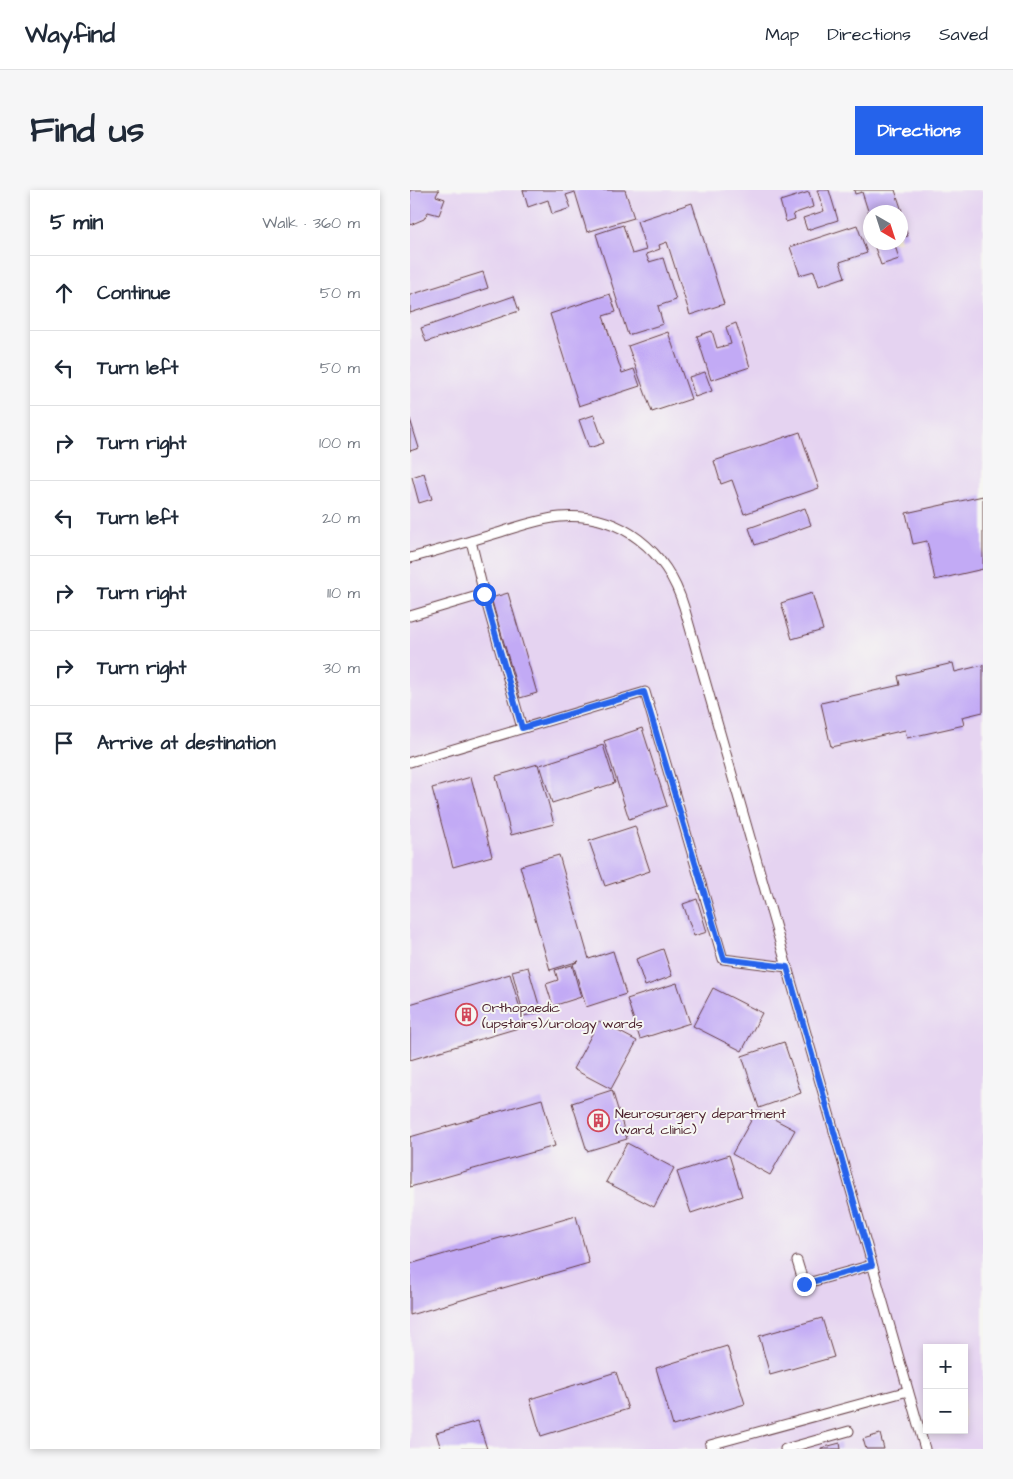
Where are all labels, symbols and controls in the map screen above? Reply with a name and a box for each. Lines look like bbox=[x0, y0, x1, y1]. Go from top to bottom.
text: Wayfind bbox=[25, 18, 115, 52]
text: Map bbox=[765, 22, 799, 47]
text: Directions bbox=[827, 22, 911, 47]
text: Saved bbox=[939, 22, 988, 47]
text: Find us bbox=[30, 106, 144, 155]
button: Directions bbox=[855, 106, 983, 155]
north arrow bbox=[863, 205, 908, 250]
text: 5 min bbox=[50, 208, 103, 237]
text: Walk · 360 m bbox=[262, 212, 360, 234]
icon: ahead bbox=[50, 279, 78, 307]
text: Continue bbox=[97, 280, 171, 307]
text: 50 m bbox=[320, 282, 360, 304]
icon: left bbox=[50, 354, 78, 382]
text: Turn left bbox=[97, 355, 178, 382]
text: 50 m bbox=[320, 357, 360, 379]
icon: right bbox=[50, 429, 78, 457]
text: Turn right bbox=[97, 430, 186, 457]
text: 100 m bbox=[319, 432, 360, 454]
icon: left bbox=[50, 504, 78, 532]
text: Turn left bbox=[97, 505, 178, 532]
text: 20 m bbox=[322, 507, 360, 529]
icon: right bbox=[50, 579, 78, 607]
text: Turn right bbox=[97, 580, 186, 607]
text: 110 m bbox=[327, 582, 360, 604]
route start bbox=[473, 583, 496, 606]
icon: right bbox=[50, 654, 78, 682]
text: Turn right bbox=[97, 655, 186, 682]
text: 30 m bbox=[323, 657, 360, 679]
icon: arrive bbox=[50, 729, 78, 757]
text: Arrive at destination bbox=[97, 730, 276, 757]
place label: Orthopaedic (upstairs)/urology wards bbox=[482, 998, 643, 1034]
building icon: Orthopaedic (upstairs)/urology wards bbox=[454, 1003, 478, 1027]
place label: Neurosurgery department (ward, clinic) bbox=[615, 1104, 786, 1140]
building icon: Neurosurgery department (ward, clinic) bbox=[587, 1109, 611, 1133]
route end bbox=[793, 1273, 816, 1296]
map controls bbox=[923, 1344, 968, 1434]
button: + bbox=[923, 1344, 968, 1389]
button: − bbox=[923, 1389, 968, 1434]

